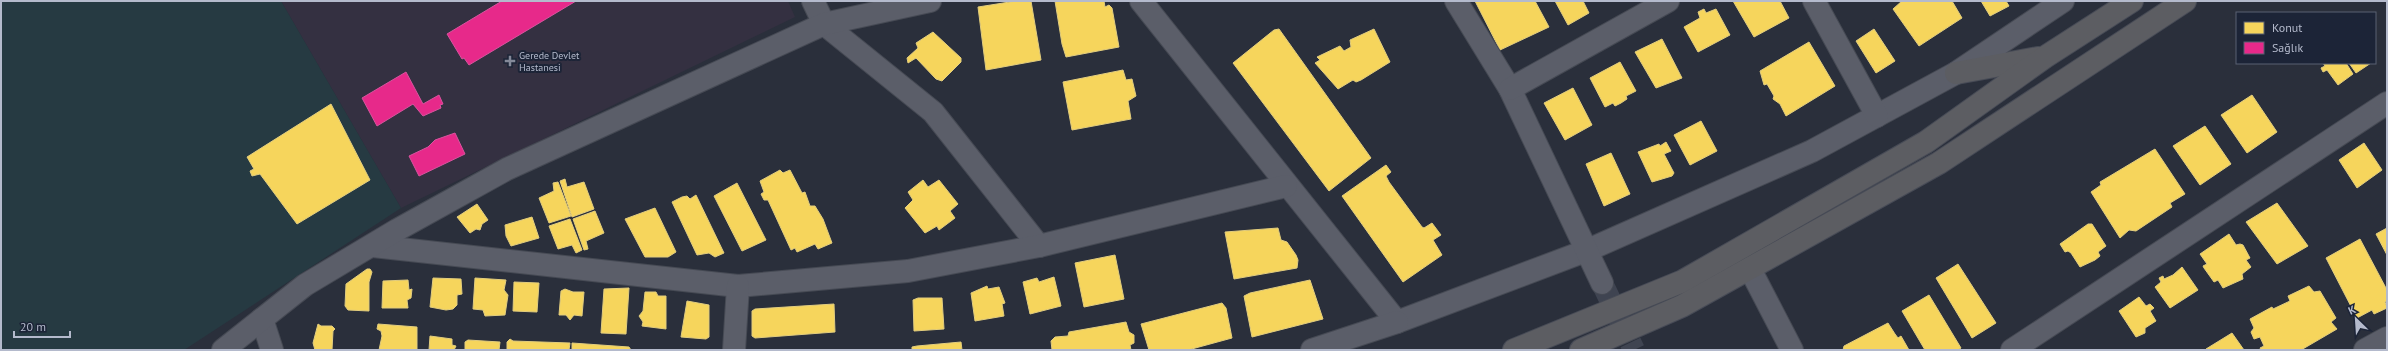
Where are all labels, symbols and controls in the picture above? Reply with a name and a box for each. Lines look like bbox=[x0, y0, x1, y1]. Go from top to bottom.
legend bbox=[2236, 12, 2376, 64]
text: Konut bbox=[2272, 20, 2302, 35]
text: Sağlık bbox=[2272, 40, 2303, 55]
place label: Gerede Devlet Hastanesi bbox=[519, 49, 580, 74]
marker: Gerede Devlet Hastanesi bbox=[504, 55, 516, 67]
north arrow bbox=[2336, 299, 2376, 339]
text: K bbox=[2346, 302, 2358, 318]
scale bar bbox=[14, 313, 70, 339]
text: 20 m bbox=[20, 319, 46, 334]

